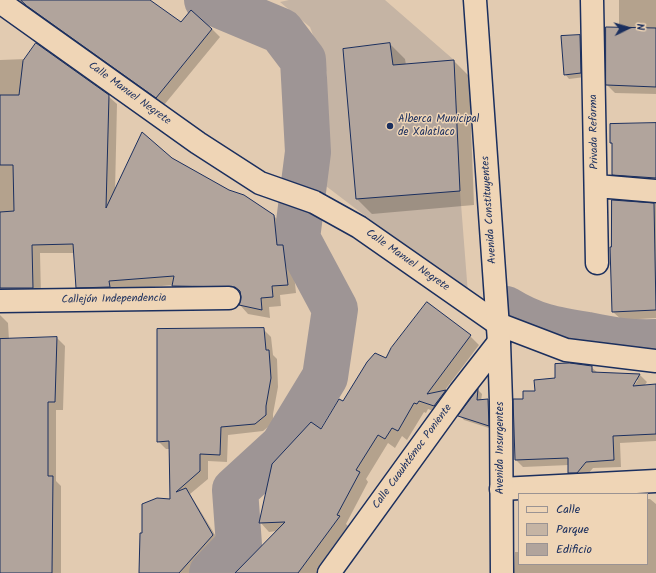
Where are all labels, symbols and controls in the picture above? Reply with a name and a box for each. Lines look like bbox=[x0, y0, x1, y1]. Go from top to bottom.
north arrow bbox=[608, 8, 648, 48]
text: N bbox=[631, 23, 649, 31]
street label: Calle Manuel Negrete bbox=[85, 60, 173, 128]
street label: Privada Reforma bbox=[588, 94, 602, 170]
place label: Alberca Municipal de Xalatlaco bbox=[398, 113, 479, 139]
marker: Alberca Municipal de Xalatlaco bbox=[385, 121, 395, 131]
street label: Avenida Constituyentes bbox=[480, 156, 500, 264]
street label: Calle Manuel Negrete bbox=[363, 227, 451, 295]
street label: Callejón Independencia bbox=[61, 292, 167, 308]
street label: Calle Cuauhtémoc Poniente bbox=[371, 402, 455, 512]
street label: Avenida Insurgentes bbox=[494, 402, 508, 494]
legend bbox=[518, 493, 648, 565]
text: Calle bbox=[556, 500, 580, 519]
text: Parque bbox=[556, 520, 589, 539]
text: Edificio bbox=[556, 540, 592, 559]

